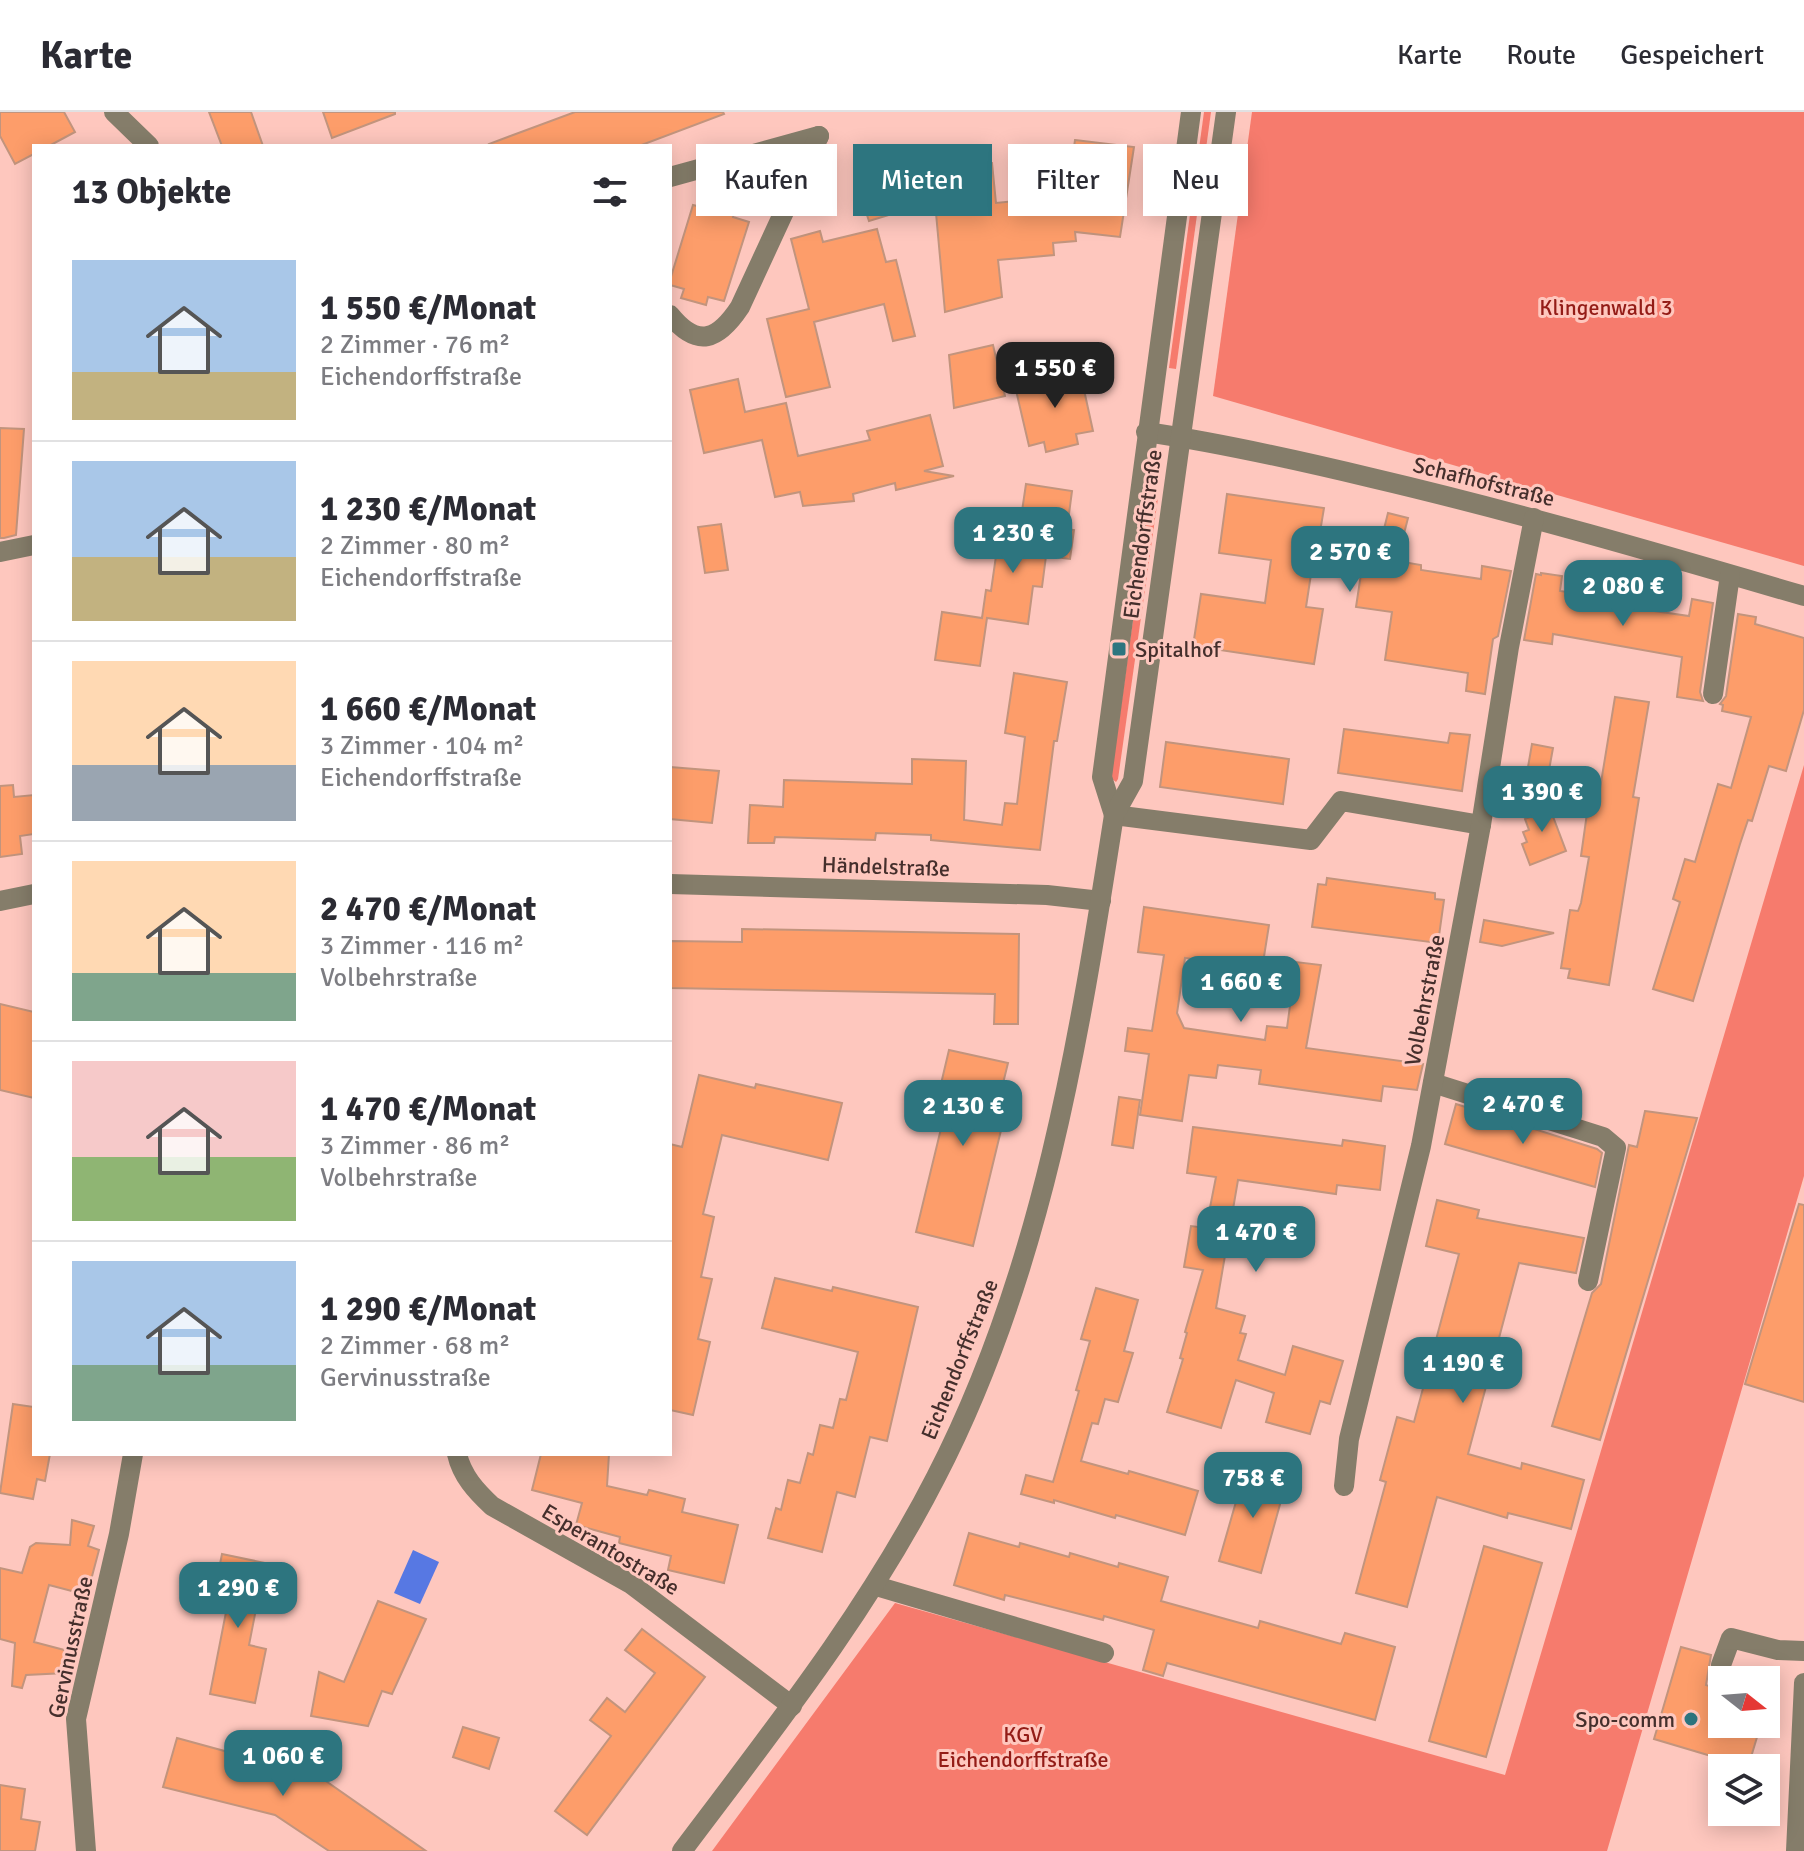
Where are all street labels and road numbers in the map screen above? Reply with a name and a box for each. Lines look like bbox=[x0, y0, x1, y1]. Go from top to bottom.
street label: Eichendorffstraße bbox=[1117, 448, 1168, 621]
street label: Schafhofstraße bbox=[1410, 451, 1557, 512]
street label: Händelstraße bbox=[821, 851, 951, 882]
street label: Volbehrstraße bbox=[1399, 932, 1450, 1068]
street label: Eichendorffstraße bbox=[915, 1275, 1004, 1443]
street label: Esperantostraße bbox=[537, 1498, 685, 1601]
street label: Gervinusstraße bbox=[42, 1574, 99, 1721]

